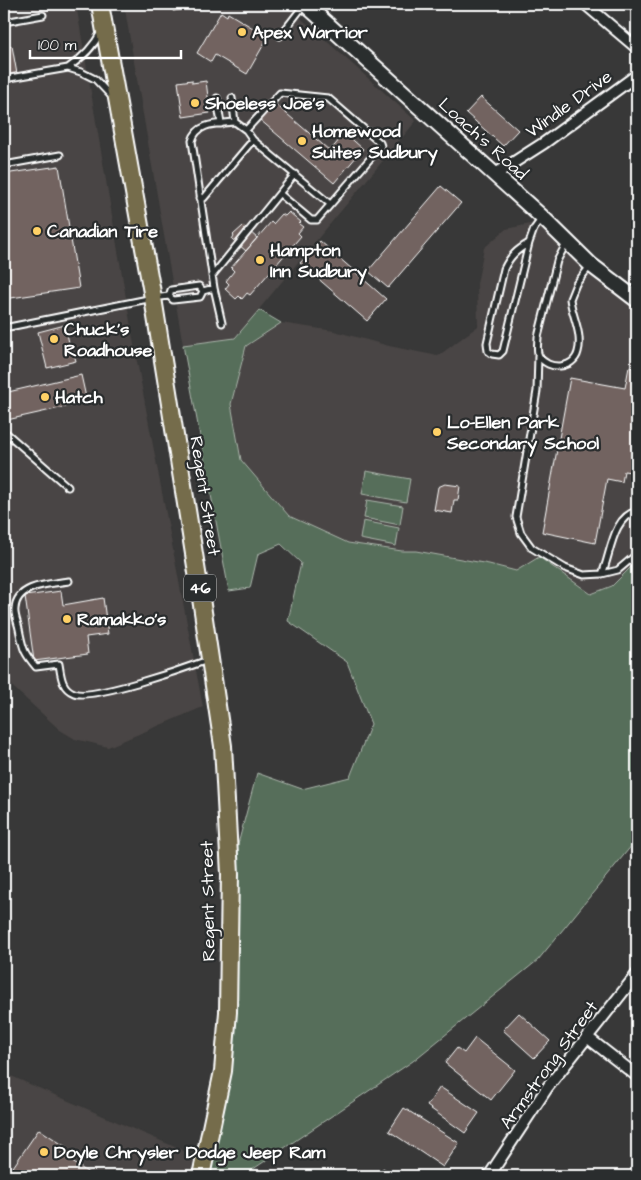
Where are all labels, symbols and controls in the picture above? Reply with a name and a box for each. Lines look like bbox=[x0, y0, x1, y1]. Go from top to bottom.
place label: Apex Warrior bbox=[252, 20, 368, 45]
marker: Apex Warrior bbox=[236, 26, 248, 38]
scale bar bbox=[30, 28, 181, 60]
text: 100 m bbox=[38, 35, 77, 56]
street label: Windle Drive bbox=[521, 64, 617, 144]
place label: Shoeless Joe's bbox=[204, 91, 325, 116]
street label: Loach's Road bbox=[433, 92, 533, 186]
marker: Shoeless Joe's bbox=[189, 97, 201, 109]
place label: Homewood Suites Sudbury bbox=[311, 119, 438, 166]
marker: Homewood Suites Sudbury bbox=[296, 135, 308, 147]
place label: Canadian Tire bbox=[47, 219, 158, 244]
marker: Canadian Tire bbox=[31, 225, 43, 237]
place label: Hampton Inn Sudbury bbox=[270, 238, 367, 285]
marker: Hampton Inn Sudbury bbox=[254, 254, 266, 266]
place label: Chuck's Roadhouse bbox=[64, 317, 153, 363]
marker: Chuck's Roadhouse bbox=[48, 333, 60, 345]
place label: Hatch bbox=[55, 385, 104, 410]
marker: Hatch bbox=[39, 391, 51, 403]
place label: Lo-Ellen Park Secondary School bbox=[446, 410, 599, 457]
marker: Lo-Ellen Park Secondary School bbox=[431, 426, 443, 438]
street label: Regent Street bbox=[182, 434, 227, 558]
road number: 46 bbox=[184, 574, 216, 602]
place label: Ramakko's bbox=[77, 607, 166, 632]
marker: Ramakko's bbox=[61, 613, 73, 625]
street label: Regent Street bbox=[194, 840, 223, 962]
street label: Armstrong Street bbox=[494, 995, 605, 1135]
place label: Doyle Chrysler Dodge Jeep Ram bbox=[54, 1140, 326, 1166]
marker: Doyle Chrysler Dodge Jeep Ram bbox=[38, 1146, 50, 1158]

